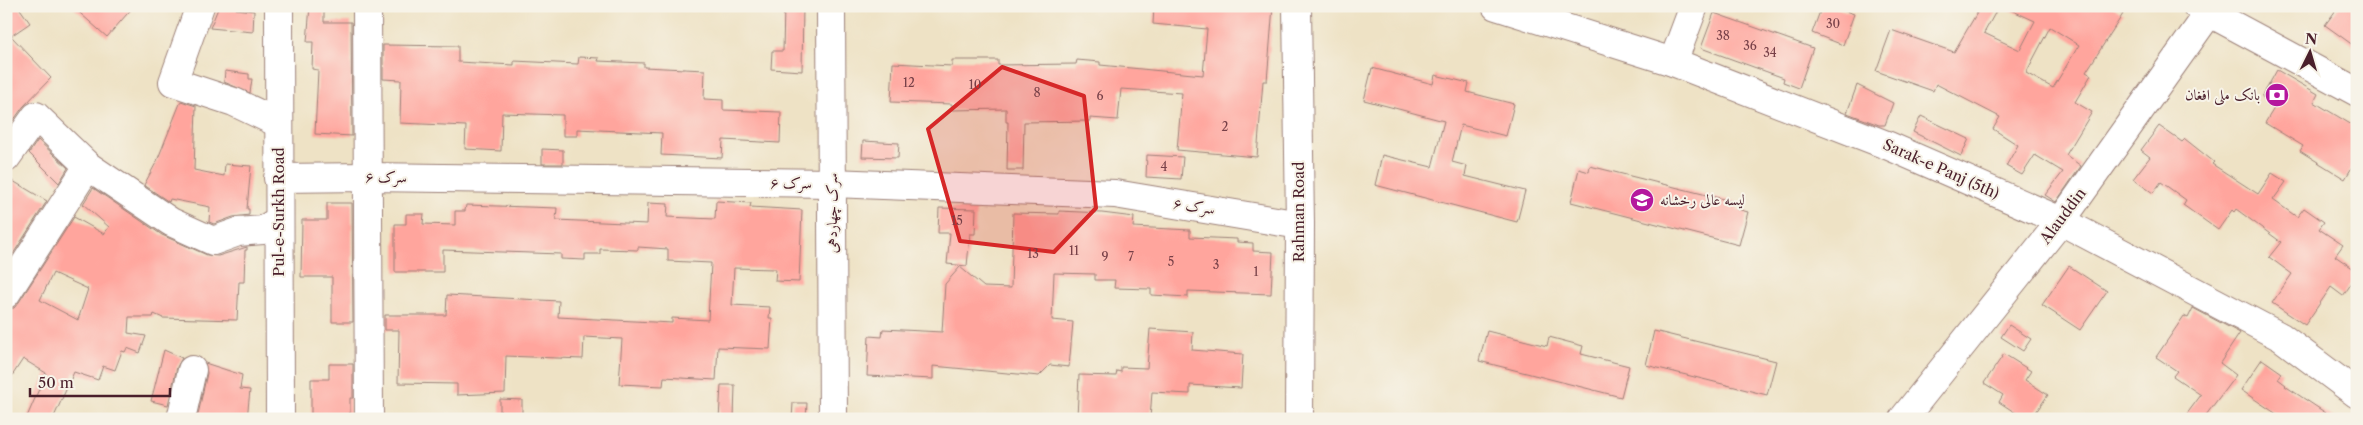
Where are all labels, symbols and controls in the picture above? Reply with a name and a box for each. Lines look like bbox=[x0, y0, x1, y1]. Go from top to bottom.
house number: 30 bbox=[1826, 16, 1840, 31]
house number: 38 bbox=[1716, 28, 1730, 43]
north arrow bbox=[2286, 28, 2336, 78]
text: N bbox=[2304, 30, 2318, 49]
house number: 36 bbox=[1743, 38, 1757, 53]
house number: 34 bbox=[1763, 45, 1777, 60]
house number: 12 bbox=[903, 75, 915, 90]
house number: 10 bbox=[969, 77, 981, 92]
bank icon: بانک ملی افغان bbox=[2264, 82, 2290, 108]
house number: 8 bbox=[1033, 85, 1041, 100]
place label: بانک ملی افغان bbox=[2185, 85, 2260, 106]
house number: 6 bbox=[1096, 88, 1104, 103]
house number: 2 bbox=[1222, 119, 1229, 134]
street label: Sarak-e Panj (5th) bbox=[1880, 134, 2002, 203]
street label: Pul-e-Surkh Road bbox=[269, 147, 288, 277]
house number: 4 bbox=[1161, 159, 1168, 174]
street label: Rahman Road bbox=[1289, 162, 1308, 262]
street label: سرک ۶ bbox=[365, 167, 407, 187]
street label: سرک ۶ bbox=[770, 173, 812, 193]
street label: سرک چهاردهی bbox=[822, 173, 842, 253]
street label: Alauddin bbox=[2035, 184, 2090, 248]
school or university icon: لیسه عالی رخشانه bbox=[1629, 187, 1655, 213]
place label: لیسه عالی رخشانه bbox=[1660, 190, 1745, 209]
street label: سرک ۶ bbox=[1172, 193, 1216, 219]
house number: 15 bbox=[951, 213, 963, 228]
house number: 11 bbox=[1069, 243, 1079, 258]
house number: 13 bbox=[1027, 246, 1039, 261]
house number: 9 bbox=[1101, 249, 1109, 264]
house number: 7 bbox=[1128, 249, 1134, 264]
house number: 5 bbox=[1168, 254, 1174, 269]
house number: 3 bbox=[1213, 257, 1219, 272]
house number: 1 bbox=[1253, 264, 1259, 279]
scale bar bbox=[30, 365, 170, 397]
text: 50 m bbox=[38, 373, 74, 392]

